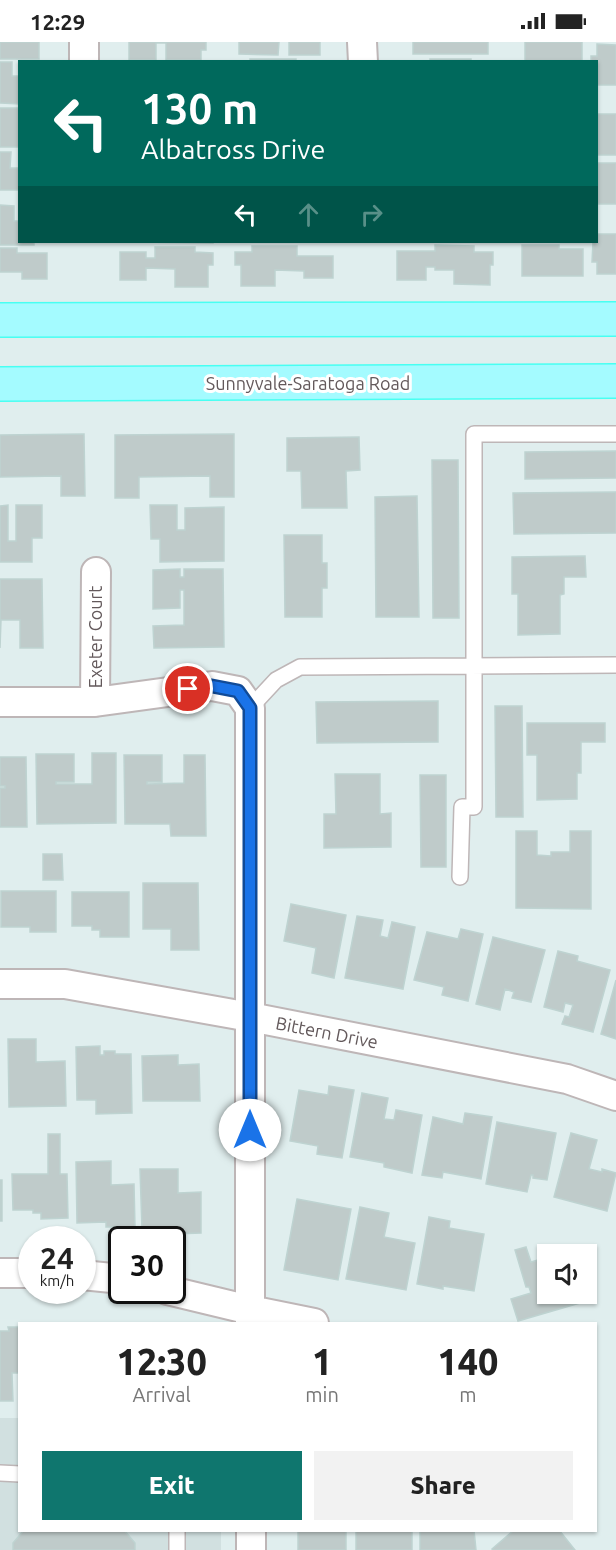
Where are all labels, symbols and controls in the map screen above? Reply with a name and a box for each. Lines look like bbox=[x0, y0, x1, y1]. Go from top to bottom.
text: 12:29 bbox=[30, 9, 85, 34]
icon: left bbox=[42, 84, 120, 162]
text: 130 m bbox=[141, 85, 258, 132]
text: Albatross Drive bbox=[141, 134, 325, 164]
icon: left bbox=[229, 198, 262, 231]
icon: ahead bbox=[292, 198, 325, 231]
icon: right bbox=[355, 198, 388, 231]
street label: Sunnyvale-Saratoga Road bbox=[206, 373, 410, 393]
street label: Exeter Court bbox=[85, 586, 105, 688]
pin bbox=[162, 663, 213, 714]
icon: arrive bbox=[171, 672, 204, 705]
street label: Bittern Drive bbox=[274, 1012, 380, 1052]
position arrow bbox=[218, 1098, 282, 1162]
speed limit sign: 30 bbox=[108, 1226, 186, 1304]
text: 24 bbox=[40, 1241, 74, 1275]
map controls bbox=[537, 1244, 597, 1304]
button: sound bbox=[537, 1244, 597, 1304]
text: km/h bbox=[40, 1272, 74, 1289]
text: 12:30 bbox=[117, 1341, 207, 1382]
text: 1 bbox=[312, 1341, 332, 1382]
text: 140 bbox=[437, 1341, 498, 1382]
text: Arrival bbox=[133, 1383, 191, 1406]
text: min bbox=[305, 1383, 339, 1406]
text: m bbox=[459, 1383, 477, 1406]
button: Exit bbox=[42, 1451, 302, 1520]
button: Share bbox=[314, 1451, 573, 1520]

